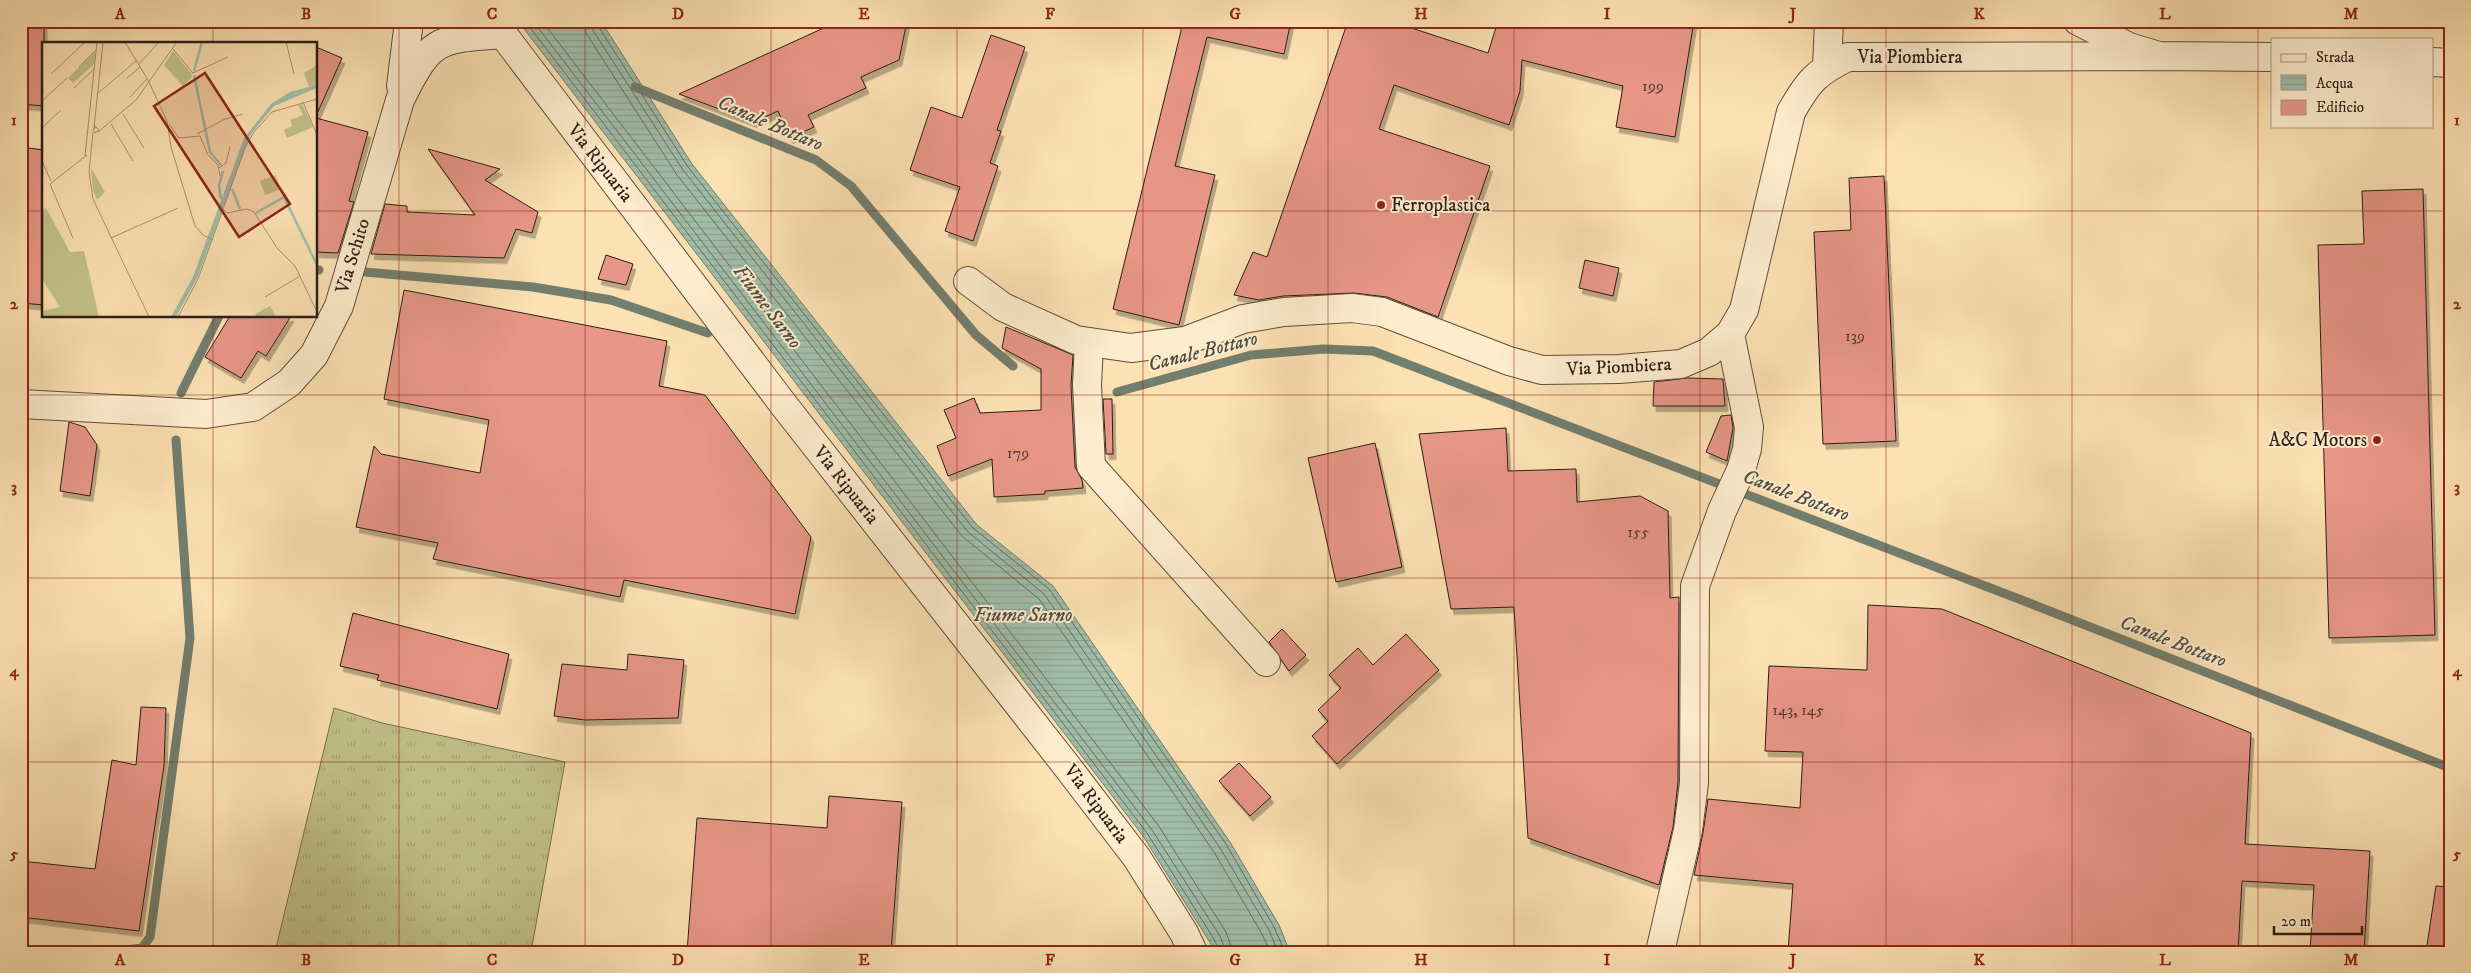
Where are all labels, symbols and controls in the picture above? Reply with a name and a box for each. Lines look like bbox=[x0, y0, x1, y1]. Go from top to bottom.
text: A bbox=[114, 4, 126, 24]
text: B bbox=[301, 4, 311, 24]
text: C bbox=[487, 4, 497, 24]
text: D bbox=[672, 4, 684, 24]
text: E bbox=[858, 4, 870, 24]
text: F bbox=[1045, 4, 1055, 24]
text: G bbox=[1229, 4, 1241, 24]
text: H bbox=[1414, 4, 1428, 24]
text: I bbox=[1604, 4, 1611, 24]
text: J bbox=[1788, 4, 1797, 24]
text: K bbox=[1973, 4, 1985, 24]
text: L bbox=[2159, 4, 2171, 24]
text: M bbox=[2344, 4, 2359, 24]
legend bbox=[2271, 38, 2434, 128]
inset map bbox=[42, 42, 318, 318]
street label: Via Piombiera bbox=[1856, 46, 1963, 69]
text: Strada bbox=[2316, 48, 2355, 67]
text: Acqua bbox=[2316, 74, 2354, 93]
house number: 199 bbox=[1642, 76, 1664, 96]
water label: Canale Bottaro bbox=[713, 91, 827, 157]
text: Edificio bbox=[2316, 98, 2364, 117]
text: 1 bbox=[11, 110, 17, 130]
text: 1 bbox=[2454, 110, 2460, 130]
street label: Via Ripuaria bbox=[562, 118, 638, 207]
place label: Ferroplastica bbox=[1391, 194, 1490, 217]
marker: Ferroplastica bbox=[1375, 199, 1387, 211]
street label: Via Schito bbox=[330, 216, 375, 297]
water label: Fiume Sarno bbox=[727, 260, 807, 354]
text: 2 bbox=[10, 294, 19, 314]
text: 2 bbox=[2453, 294, 2462, 314]
water label: Canale Bottaro bbox=[1145, 326, 1261, 378]
house number: 139 bbox=[1845, 326, 1865, 346]
street label: Via Piombiera bbox=[1565, 353, 1672, 381]
place label: A&C Motors bbox=[2269, 429, 2367, 452]
marker: A&C Motors bbox=[2371, 434, 2383, 446]
street label: Via Ripuaria bbox=[808, 440, 884, 529]
house number: 179 bbox=[1007, 443, 1029, 463]
water label: Canale Bottaro bbox=[1739, 464, 1853, 528]
text: 3 bbox=[11, 477, 17, 497]
text: 3 bbox=[2454, 477, 2460, 497]
house number: 155 bbox=[1627, 522, 1649, 542]
water label: Fiume Sarno bbox=[973, 603, 1073, 628]
water label: Canale Bottaro bbox=[2116, 610, 2230, 674]
text: 4 bbox=[8, 661, 19, 681]
text: 4 bbox=[2451, 661, 2462, 681]
house number: 143, 145 bbox=[1772, 700, 1824, 720]
street label: Via Ripuaria bbox=[1058, 759, 1133, 848]
text: 5 bbox=[9, 844, 18, 864]
text: 5 bbox=[2452, 844, 2461, 864]
scale bar bbox=[2274, 903, 2361, 935]
text: 20 m bbox=[2281, 912, 2311, 931]
text: A bbox=[114, 950, 126, 970]
text: B bbox=[301, 950, 311, 970]
text: C bbox=[487, 950, 497, 970]
text: D bbox=[672, 950, 684, 970]
text: E bbox=[858, 950, 870, 970]
text: F bbox=[1045, 950, 1055, 970]
text: G bbox=[1229, 950, 1241, 970]
text: H bbox=[1414, 950, 1428, 970]
text: I bbox=[1604, 950, 1611, 970]
text: J bbox=[1788, 950, 1797, 970]
text: K bbox=[1973, 950, 1985, 970]
text: L bbox=[2159, 950, 2171, 970]
text: M bbox=[2344, 950, 2359, 970]

